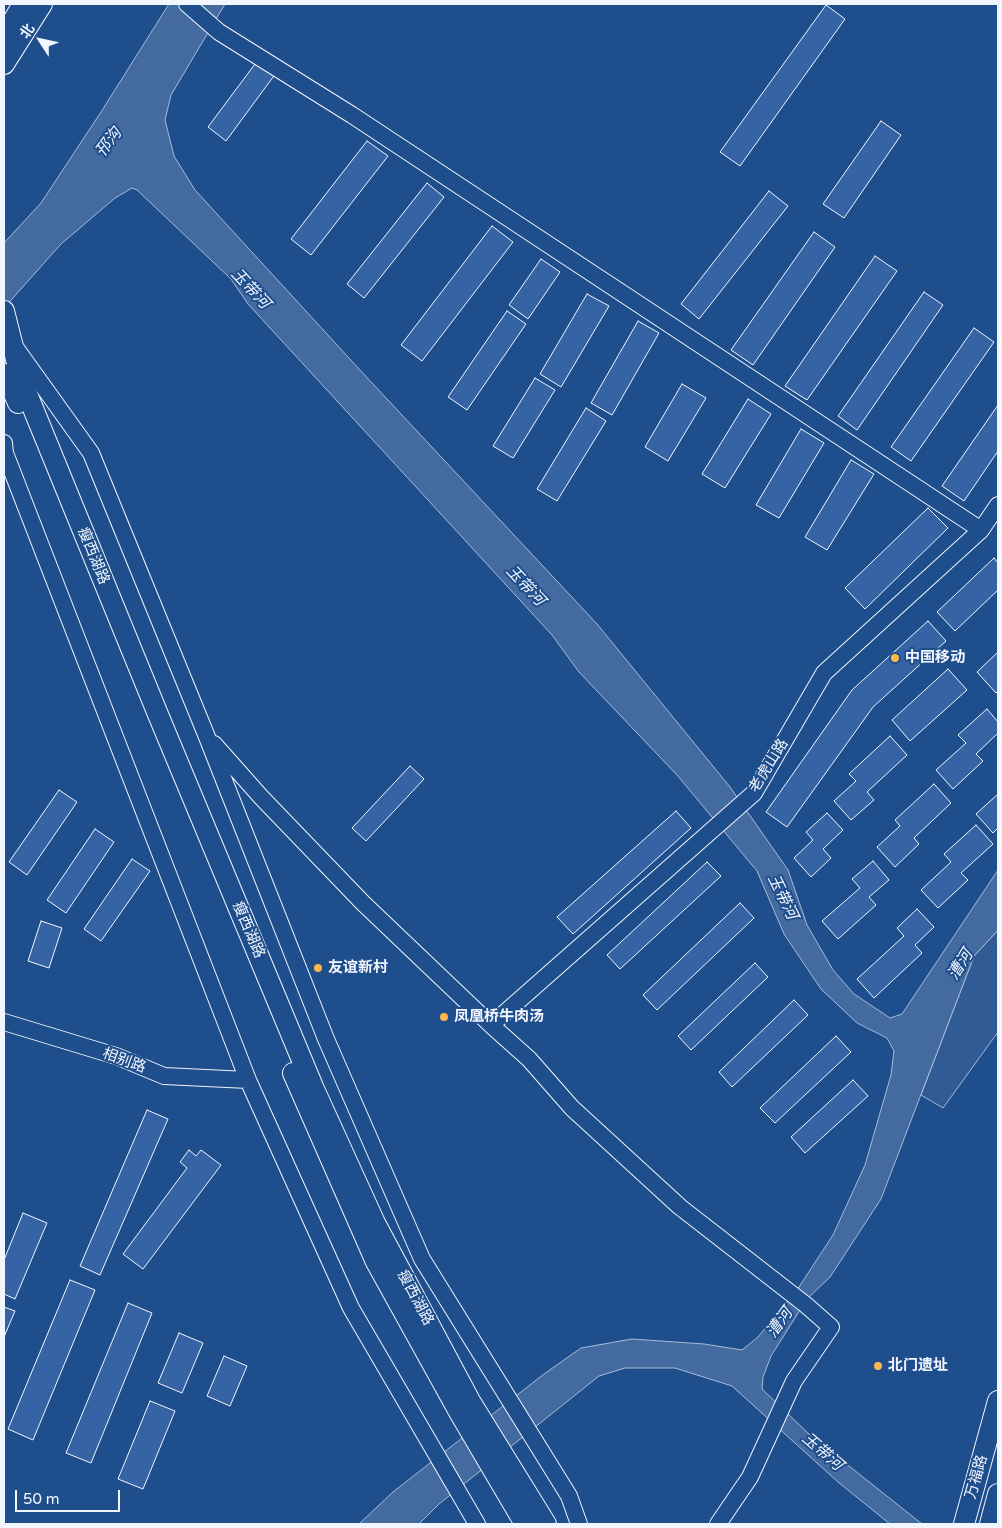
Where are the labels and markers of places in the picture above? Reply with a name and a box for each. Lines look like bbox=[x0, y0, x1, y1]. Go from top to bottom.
place label: 中国移动 bbox=[905, 649, 965, 667]
marker: 中国移动 bbox=[889, 652, 901, 664]
place label: 友谊新村 bbox=[328, 959, 388, 977]
marker: 友谊新村 bbox=[312, 962, 324, 974]
place label: 凤凰桥牛肉汤 bbox=[454, 1008, 544, 1026]
marker: 凤凰桥牛肉汤 bbox=[438, 1011, 450, 1023]
place label: 北门遗址 bbox=[888, 1357, 948, 1375]
marker: 北门遗址 bbox=[872, 1360, 884, 1372]

